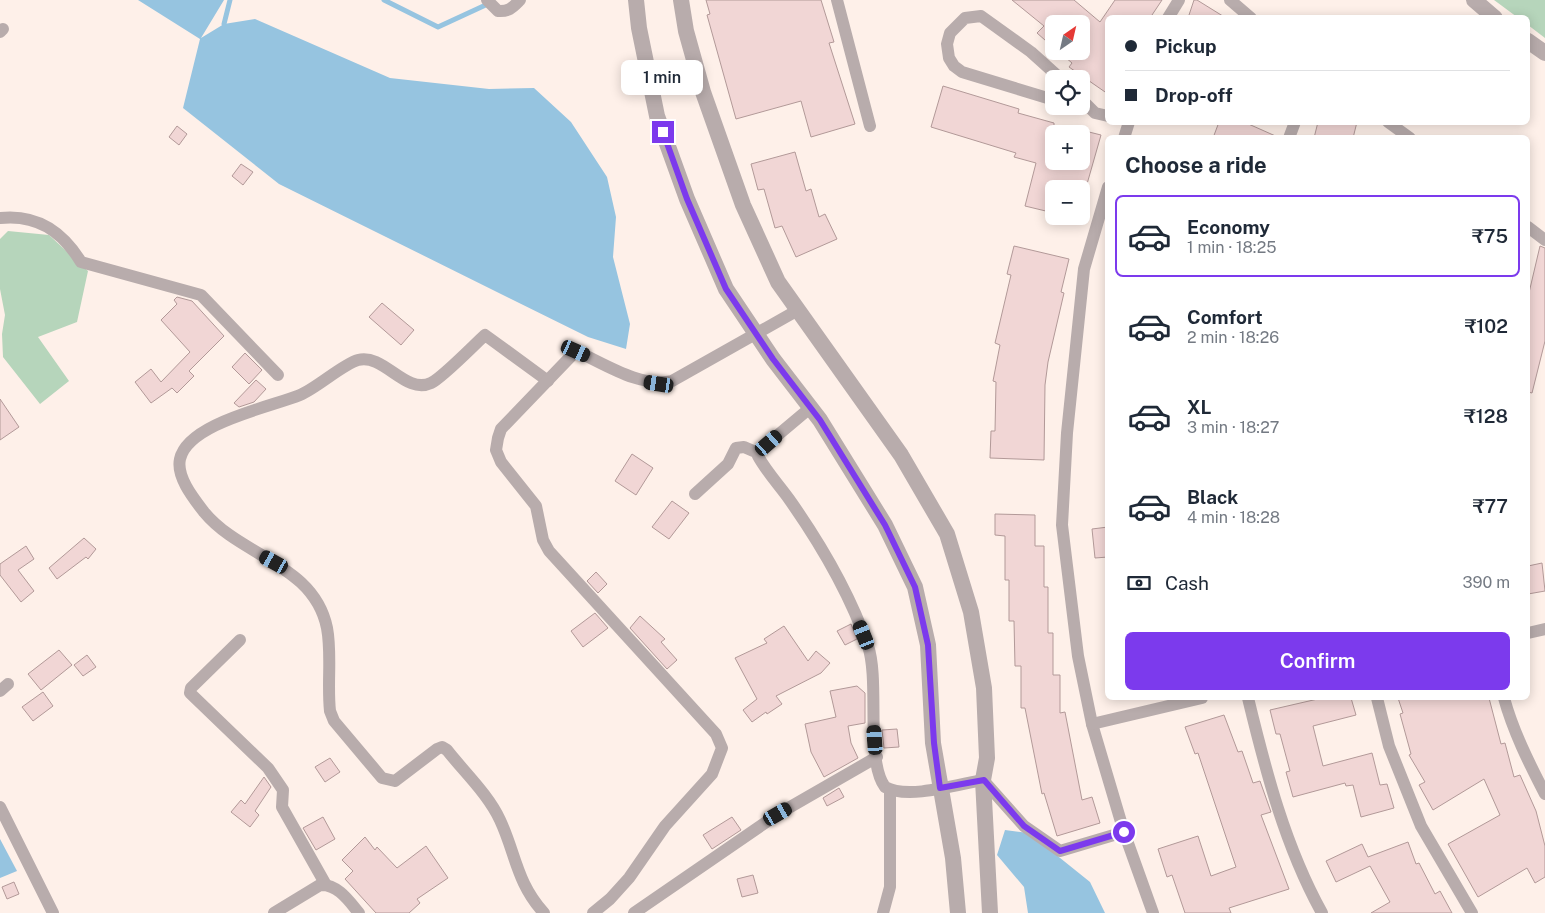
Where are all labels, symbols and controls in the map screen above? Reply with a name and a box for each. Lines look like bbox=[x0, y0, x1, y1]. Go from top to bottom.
north arrow bbox=[1045, 15, 1090, 60]
map controls bbox=[1045, 15, 1090, 225]
text: Pickup bbox=[1155, 35, 1217, 57]
callout: 1 min bbox=[622, 59, 704, 94]
text: 1 min bbox=[643, 68, 681, 87]
button: locate bbox=[1045, 70, 1090, 115]
text: Drop-off bbox=[1155, 84, 1232, 106]
route end bbox=[652, 121, 674, 143]
button: + bbox=[1045, 125, 1090, 170]
text: Choose a ride bbox=[1125, 152, 1267, 178]
button: − bbox=[1045, 180, 1090, 225]
icon: car bbox=[1127, 214, 1172, 259]
text: Economy bbox=[1187, 216, 1270, 238]
text: ₹75 bbox=[1472, 225, 1508, 247]
text: 1 min · 18:25 bbox=[1187, 238, 1276, 257]
icon: car bbox=[1127, 304, 1172, 349]
text: Comfort bbox=[1187, 306, 1263, 328]
text: ₹102 bbox=[1465, 315, 1508, 337]
text: 2 min · 18:26 bbox=[1187, 328, 1279, 347]
car bbox=[559, 338, 592, 364]
car bbox=[643, 374, 674, 394]
icon: car bbox=[1127, 394, 1172, 439]
text: XL bbox=[1187, 396, 1212, 418]
text: ₹128 bbox=[1464, 405, 1508, 427]
text: 3 min · 18:27 bbox=[1187, 418, 1279, 437]
car bbox=[752, 427, 785, 459]
icon: car bbox=[1127, 484, 1172, 529]
text: Black bbox=[1187, 486, 1238, 508]
text: ₹77 bbox=[1473, 495, 1508, 517]
text: 4 min · 18:28 bbox=[1187, 508, 1280, 527]
car bbox=[257, 548, 290, 576]
icon: cash bbox=[1125, 569, 1153, 597]
text: Cash bbox=[1165, 572, 1209, 594]
text: 390 m bbox=[1463, 573, 1510, 592]
car bbox=[851, 618, 876, 652]
button: Confirm bbox=[1125, 632, 1510, 690]
car bbox=[866, 725, 883, 755]
car bbox=[761, 800, 794, 828]
route start bbox=[1113, 821, 1135, 843]

